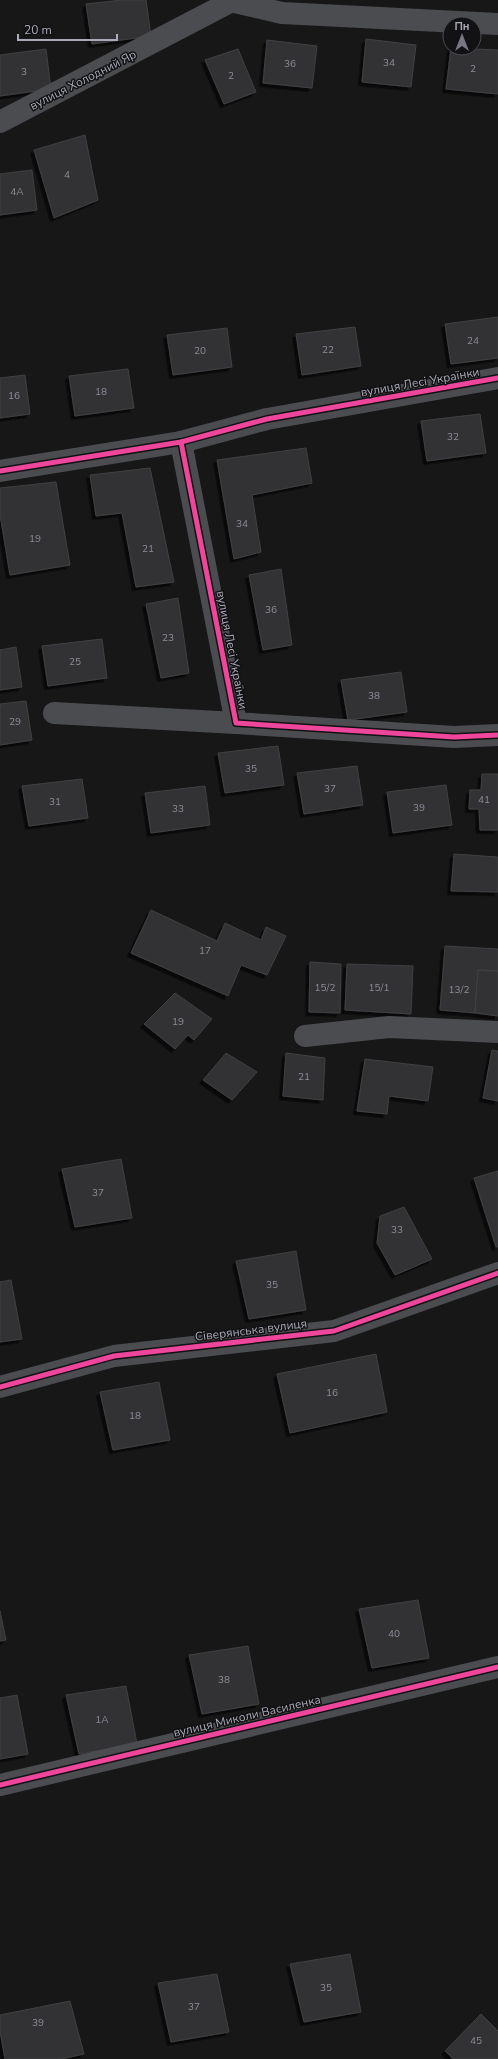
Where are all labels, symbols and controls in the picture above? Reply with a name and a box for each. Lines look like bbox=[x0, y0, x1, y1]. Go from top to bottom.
scale bar bbox=[18, 16, 117, 42]
north arrow bbox=[442, 16, 482, 56]
text: Пн bbox=[454, 19, 470, 34]
text: 20 m bbox=[24, 22, 52, 38]
street label: вулиця Холодний Яр bbox=[27, 46, 139, 114]
house number: 34 bbox=[383, 56, 395, 70]
house number: 36 bbox=[284, 57, 296, 71]
house number: 2 bbox=[470, 62, 476, 76]
house number: 3 bbox=[21, 65, 27, 79]
house number: 2 bbox=[228, 69, 234, 83]
house number: 4 bbox=[64, 168, 70, 182]
house number: 4А bbox=[10, 185, 24, 199]
house number: 24 bbox=[467, 334, 479, 348]
house number: 22 bbox=[322, 343, 334, 357]
house number: 20 bbox=[194, 344, 206, 358]
street label: вулиця Лесі Українки bbox=[359, 364, 481, 400]
house number: 18 bbox=[95, 385, 107, 399]
house number: 16 bbox=[8, 389, 20, 403]
house number: 32 bbox=[447, 430, 459, 444]
house number: 34 bbox=[236, 517, 248, 531]
house number: 19 bbox=[29, 532, 41, 546]
house number: 21 bbox=[142, 542, 154, 556]
street label: вулиця Лесі Українки bbox=[213, 589, 251, 711]
house number: 36 bbox=[265, 603, 277, 617]
house number: 23 bbox=[162, 631, 174, 645]
house number: 25 bbox=[69, 655, 81, 669]
house number: 38 bbox=[368, 689, 380, 703]
house number: 29 bbox=[9, 715, 21, 729]
house number: 35 bbox=[245, 762, 257, 776]
house number: 37 bbox=[324, 782, 336, 796]
house number: 41 bbox=[478, 793, 490, 807]
house number: 31 bbox=[49, 795, 61, 809]
house number: 39 bbox=[413, 801, 425, 815]
house number: 33 bbox=[172, 802, 184, 816]
house number: 17 bbox=[199, 944, 211, 958]
house number: 15/2 bbox=[315, 981, 335, 995]
house number: 15/1 bbox=[369, 981, 389, 995]
house number: 13/2 bbox=[449, 983, 469, 997]
house number: 19 bbox=[172, 1015, 184, 1029]
house number: 21 bbox=[298, 1070, 310, 1084]
house number: 37 bbox=[92, 1186, 104, 1200]
house number: 33 bbox=[391, 1223, 403, 1237]
house number: 35 bbox=[266, 1278, 278, 1292]
street label: Сіверянська вулиця bbox=[194, 1315, 308, 1345]
house number: 16 bbox=[326, 1386, 338, 1400]
house number: 18 bbox=[129, 1409, 141, 1423]
house number: 40 bbox=[388, 1627, 400, 1641]
house number: 38 bbox=[218, 1673, 230, 1687]
street label: вулиця Миколи Василенка bbox=[172, 1691, 322, 1741]
house number: 1А bbox=[95, 1713, 109, 1727]
house number: 35 bbox=[320, 1981, 332, 1995]
house number: 37 bbox=[188, 2000, 200, 2014]
house number: 39 bbox=[32, 2016, 44, 2030]
house number: 45 bbox=[470, 2034, 482, 2048]

